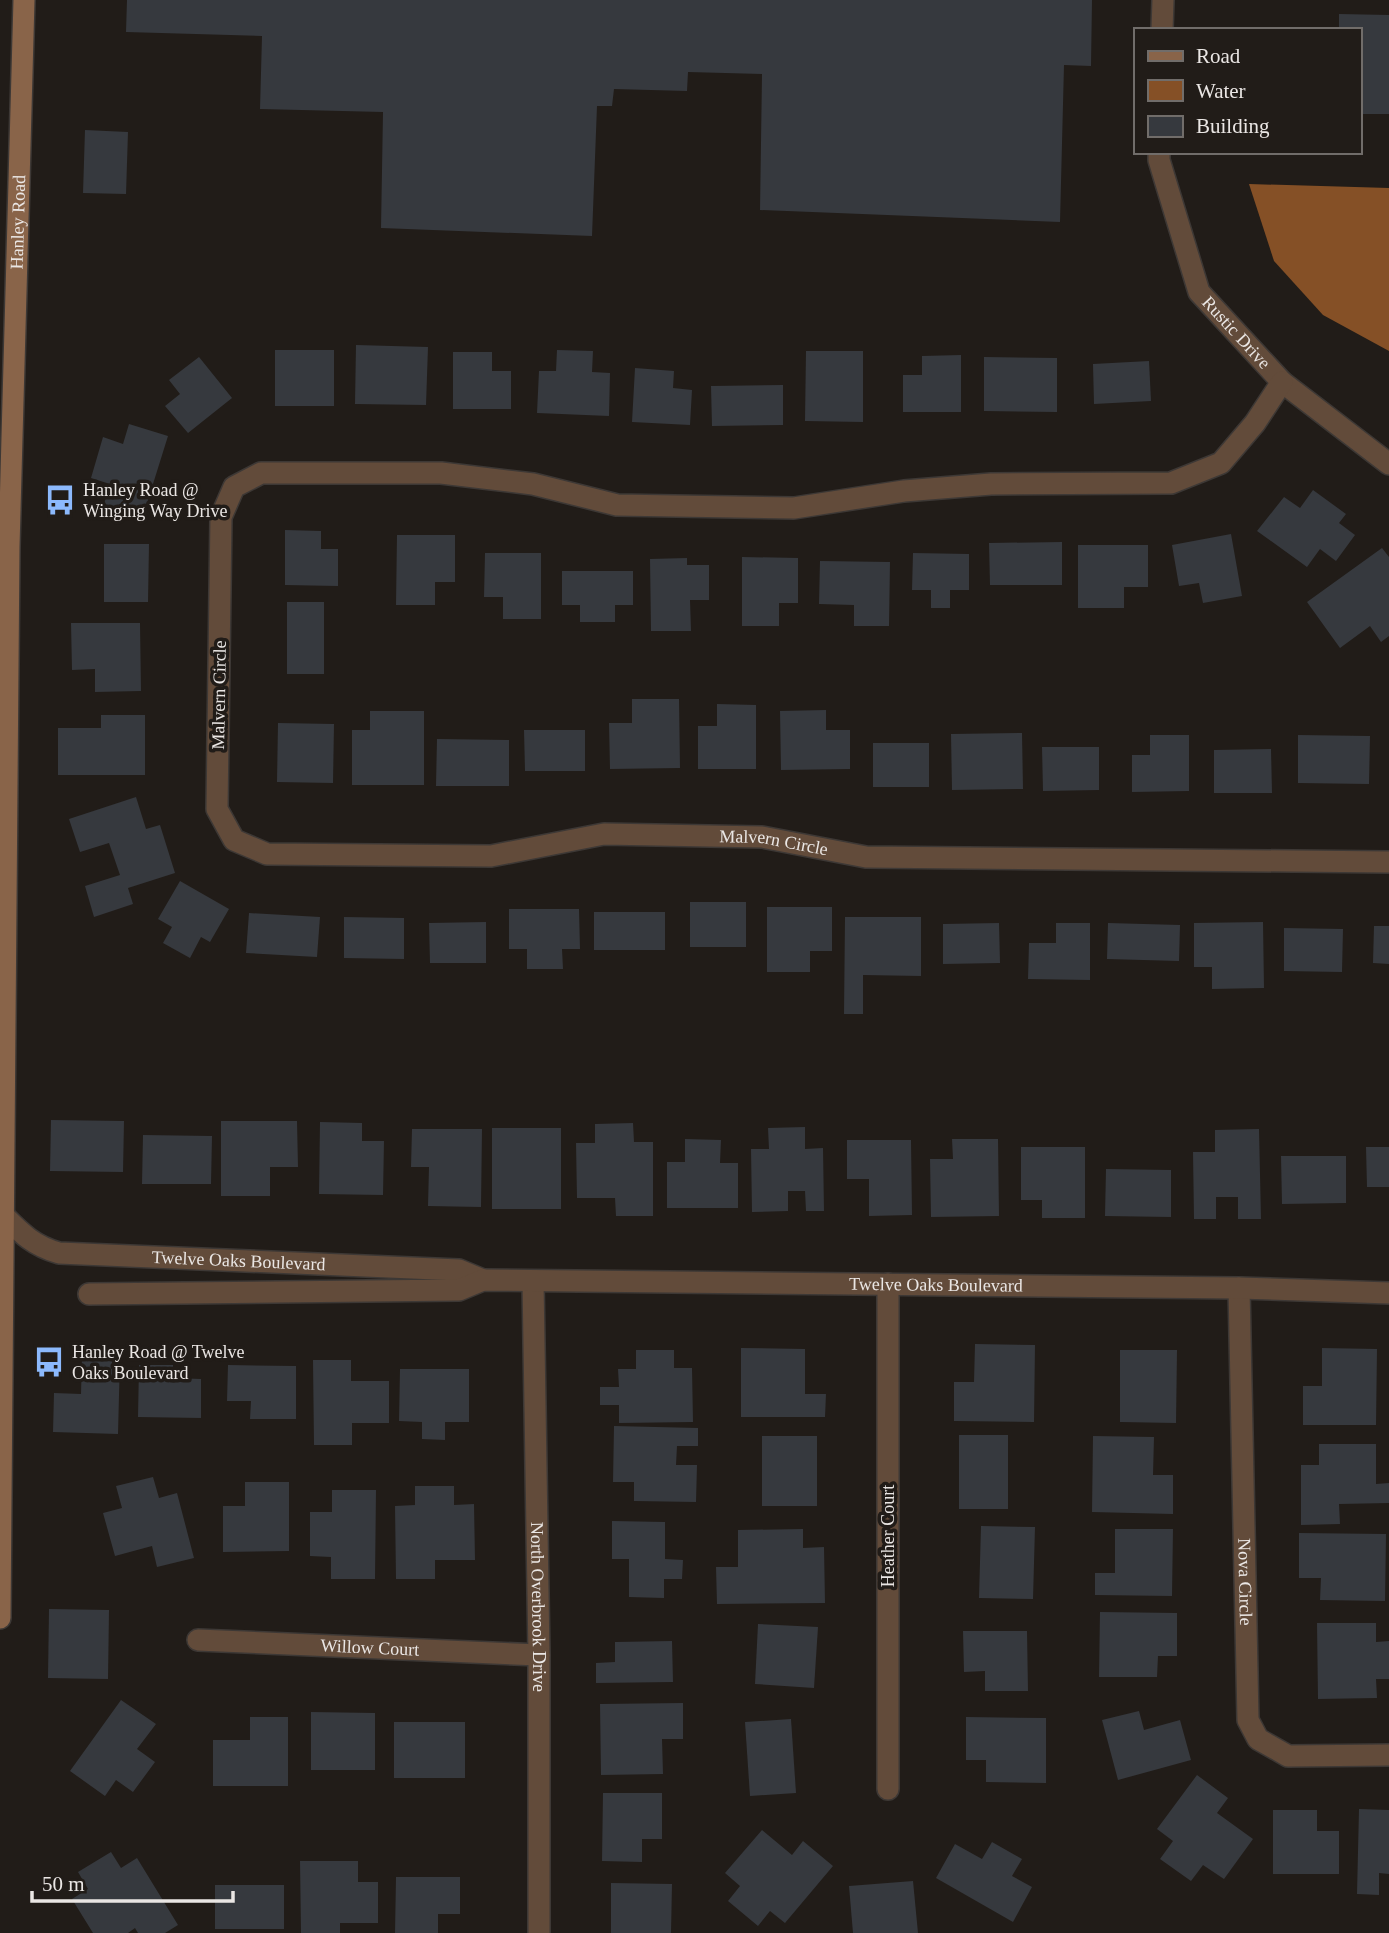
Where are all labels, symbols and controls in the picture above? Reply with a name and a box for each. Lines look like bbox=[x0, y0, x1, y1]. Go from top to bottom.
legend bbox=[1134, 28, 1361, 154]
text: Road bbox=[1196, 44, 1241, 68]
text: Water bbox=[1196, 79, 1246, 103]
text: Building bbox=[1196, 114, 1270, 138]
street label: Hanley Road bbox=[7, 175, 29, 270]
street label: Rustic Drive bbox=[1198, 292, 1275, 373]
place label: Hanley Road @ Winging Way Drive bbox=[83, 480, 227, 521]
bus stop icon: Hanley Road @ Winging Way Drive bbox=[43, 483, 77, 517]
street label: Malvern Circle bbox=[208, 640, 230, 750]
street label: Malvern Circle bbox=[719, 826, 830, 859]
street label: Twelve Oaks Boulevard bbox=[151, 1247, 326, 1274]
street label: Twelve Oaks Boulevard bbox=[849, 1274, 1023, 1296]
place label: Hanley Road @ Twelve Oaks Boulevard bbox=[72, 1342, 244, 1383]
bus stop icon: Hanley Road @ Twelve Oaks Boulevard bbox=[32, 1345, 66, 1379]
street label: Heather Court bbox=[878, 1485, 898, 1587]
street label: North Overbrook Drive bbox=[527, 1522, 549, 1692]
street label: Nova Circle bbox=[1234, 1538, 1256, 1626]
street label: Willow Court bbox=[320, 1635, 420, 1660]
scale bar bbox=[32, 1860, 233, 1904]
text: 50 m bbox=[42, 1872, 85, 1896]

